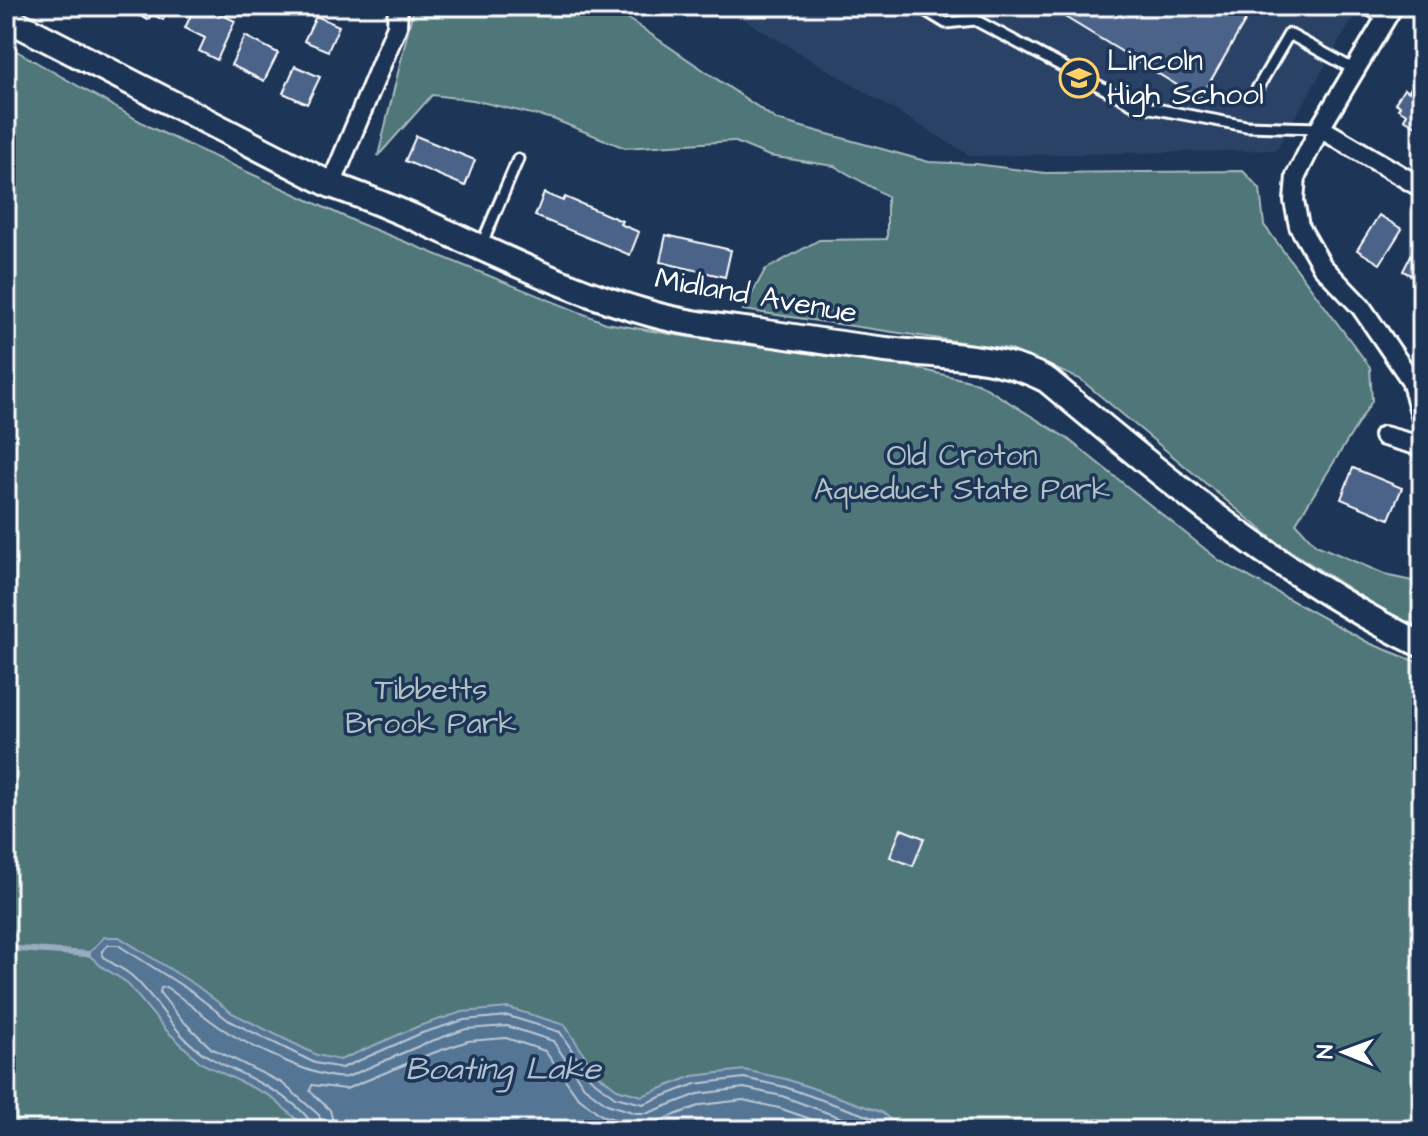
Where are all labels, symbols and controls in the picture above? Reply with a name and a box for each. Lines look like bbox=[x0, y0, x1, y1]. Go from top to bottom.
place label: Lincoln High School bbox=[1107, 40, 1264, 117]
school or university icon: Lincoln High School bbox=[1058, 57, 1100, 99]
street label: Midland Avenue bbox=[652, 258, 860, 334]
park label: Old Croton Aqueduct State Park bbox=[814, 435, 1110, 511]
park label: Tibbetts Brook Park bbox=[345, 669, 517, 745]
north arrow bbox=[1304, 1012, 1384, 1092]
text: N bbox=[1310, 1044, 1341, 1059]
water label: Boating Lake bbox=[405, 1047, 602, 1093]

